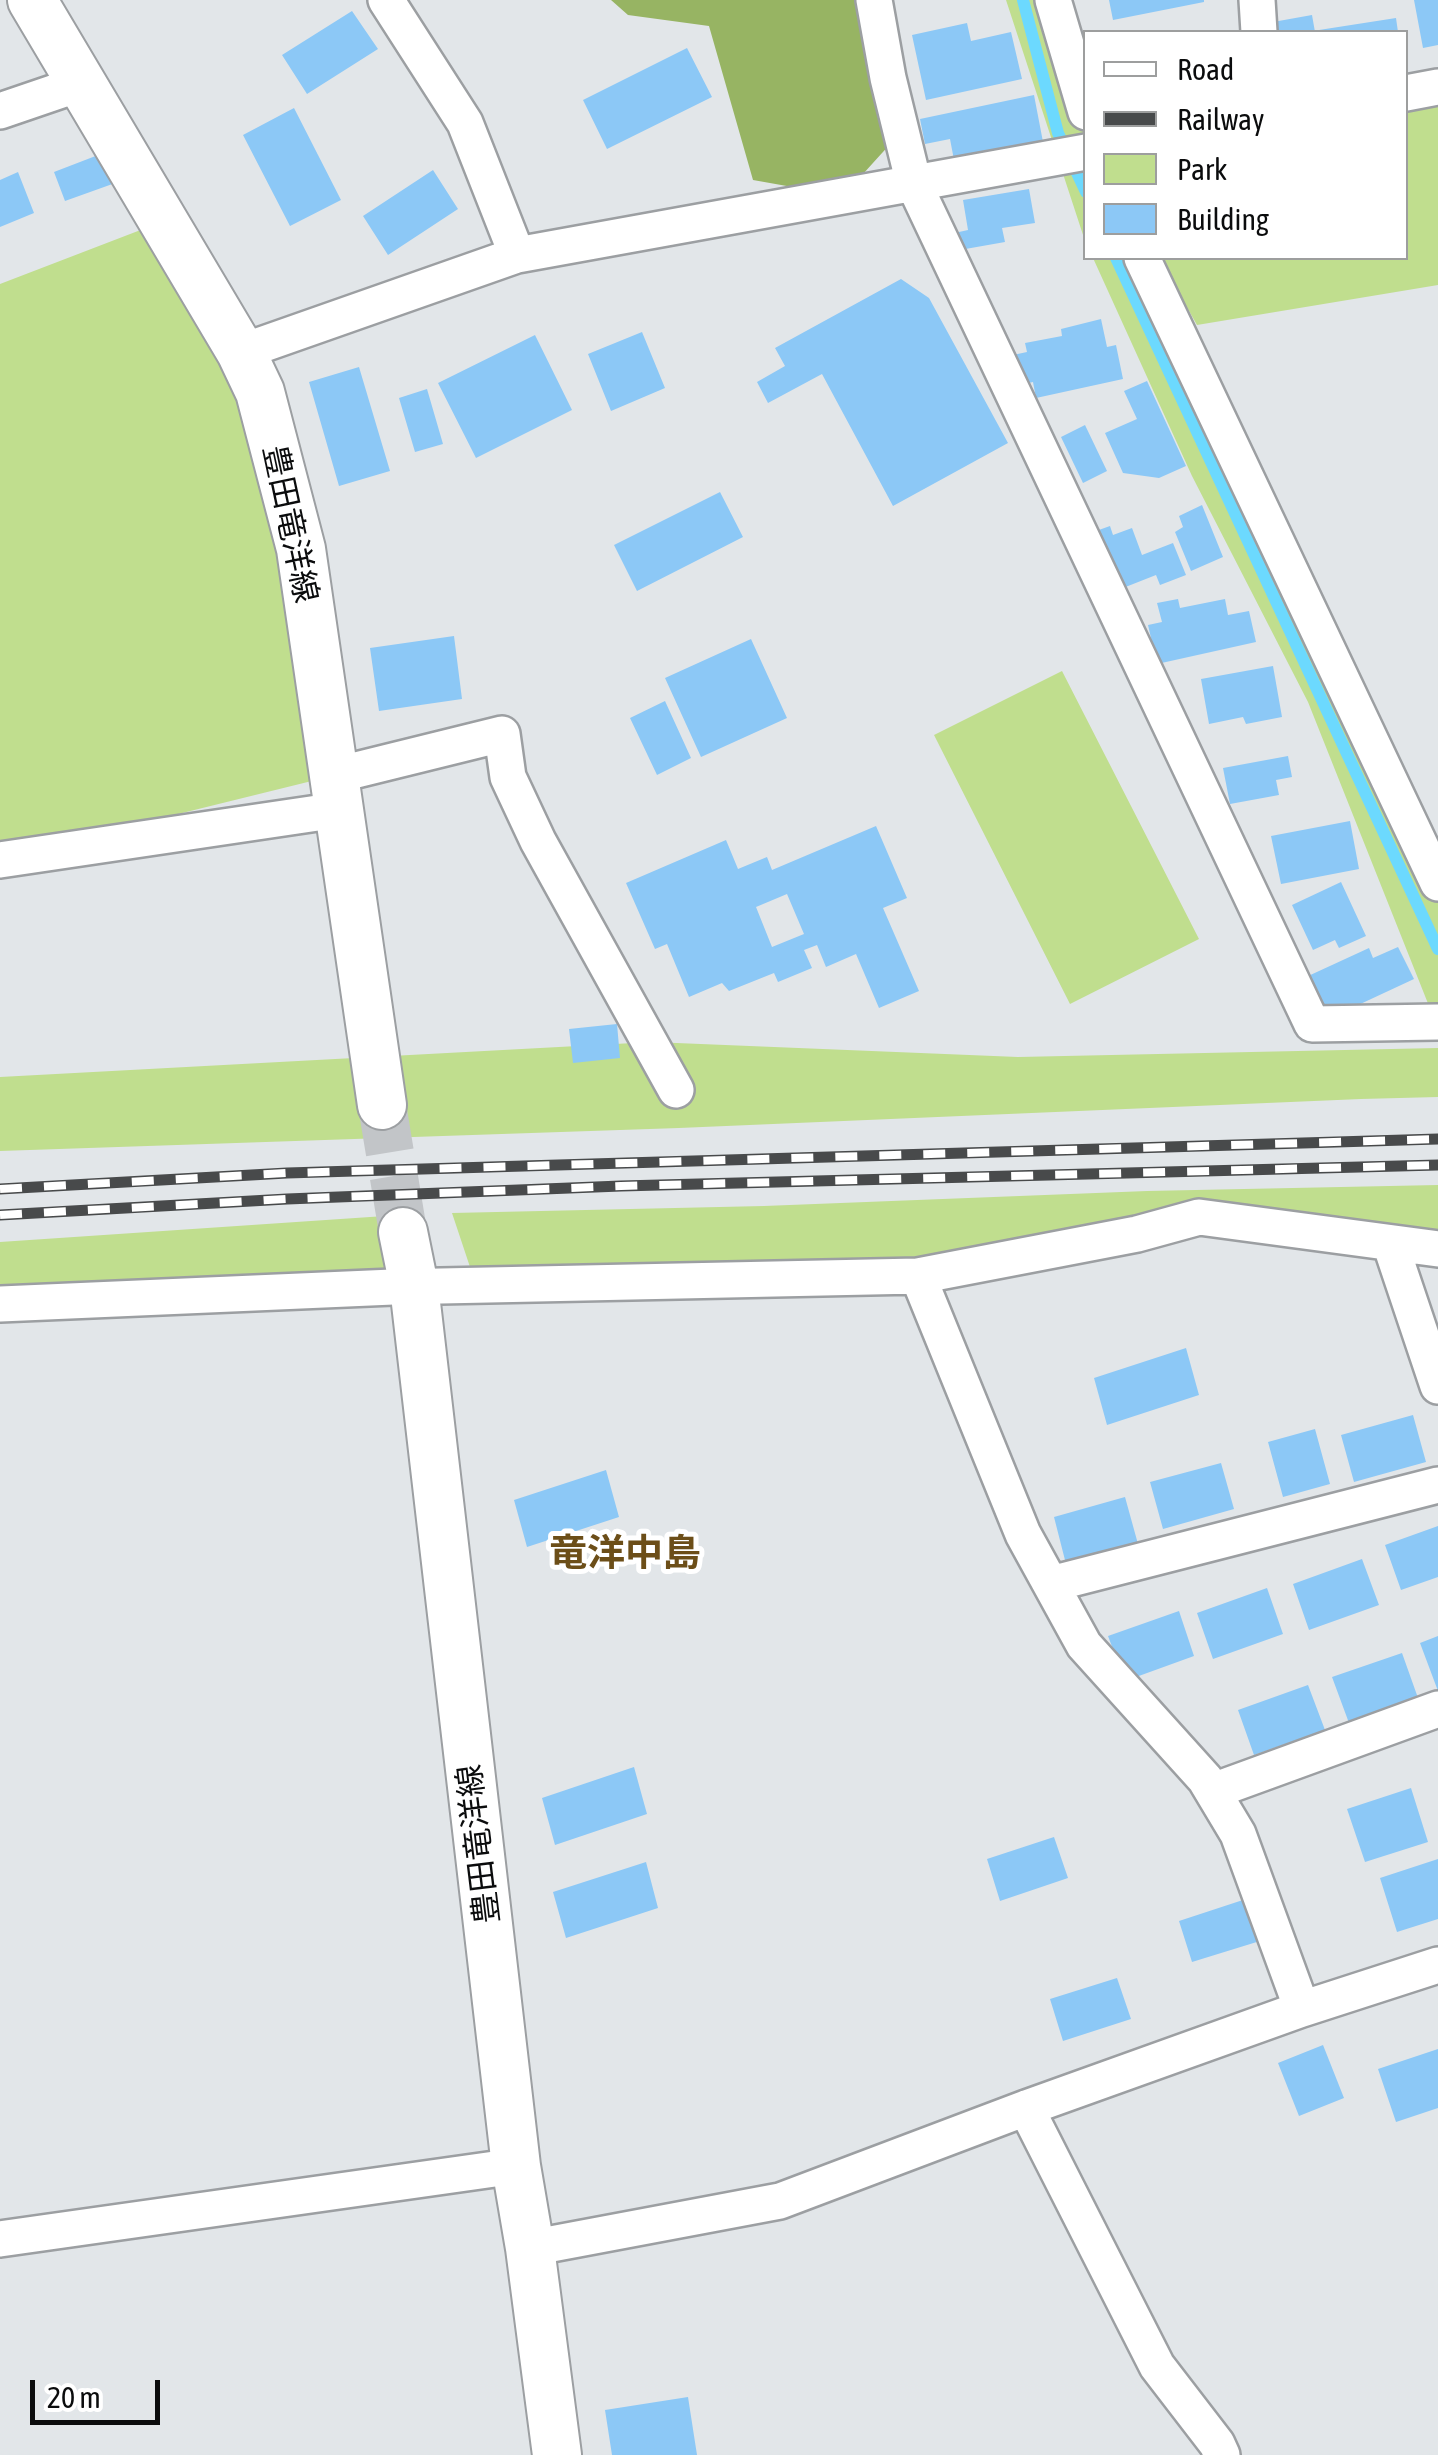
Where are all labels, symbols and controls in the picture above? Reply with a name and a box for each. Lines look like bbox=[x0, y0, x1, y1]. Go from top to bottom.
legend bbox=[1083, 30, 1408, 260]
text: Road bbox=[1177, 52, 1234, 86]
text: Railway bbox=[1177, 102, 1264, 136]
text: Park bbox=[1177, 152, 1227, 186]
text: Building bbox=[1177, 202, 1269, 236]
street label: 豊田竜洋線 bbox=[255, 442, 325, 606]
district label: 竜洋中島 bbox=[549, 1531, 701, 1577]
street label: 豊田竜洋線 bbox=[450, 1762, 508, 1926]
scale bar bbox=[35, 2360, 165, 2422]
text: 20 m bbox=[47, 2380, 101, 2414]

